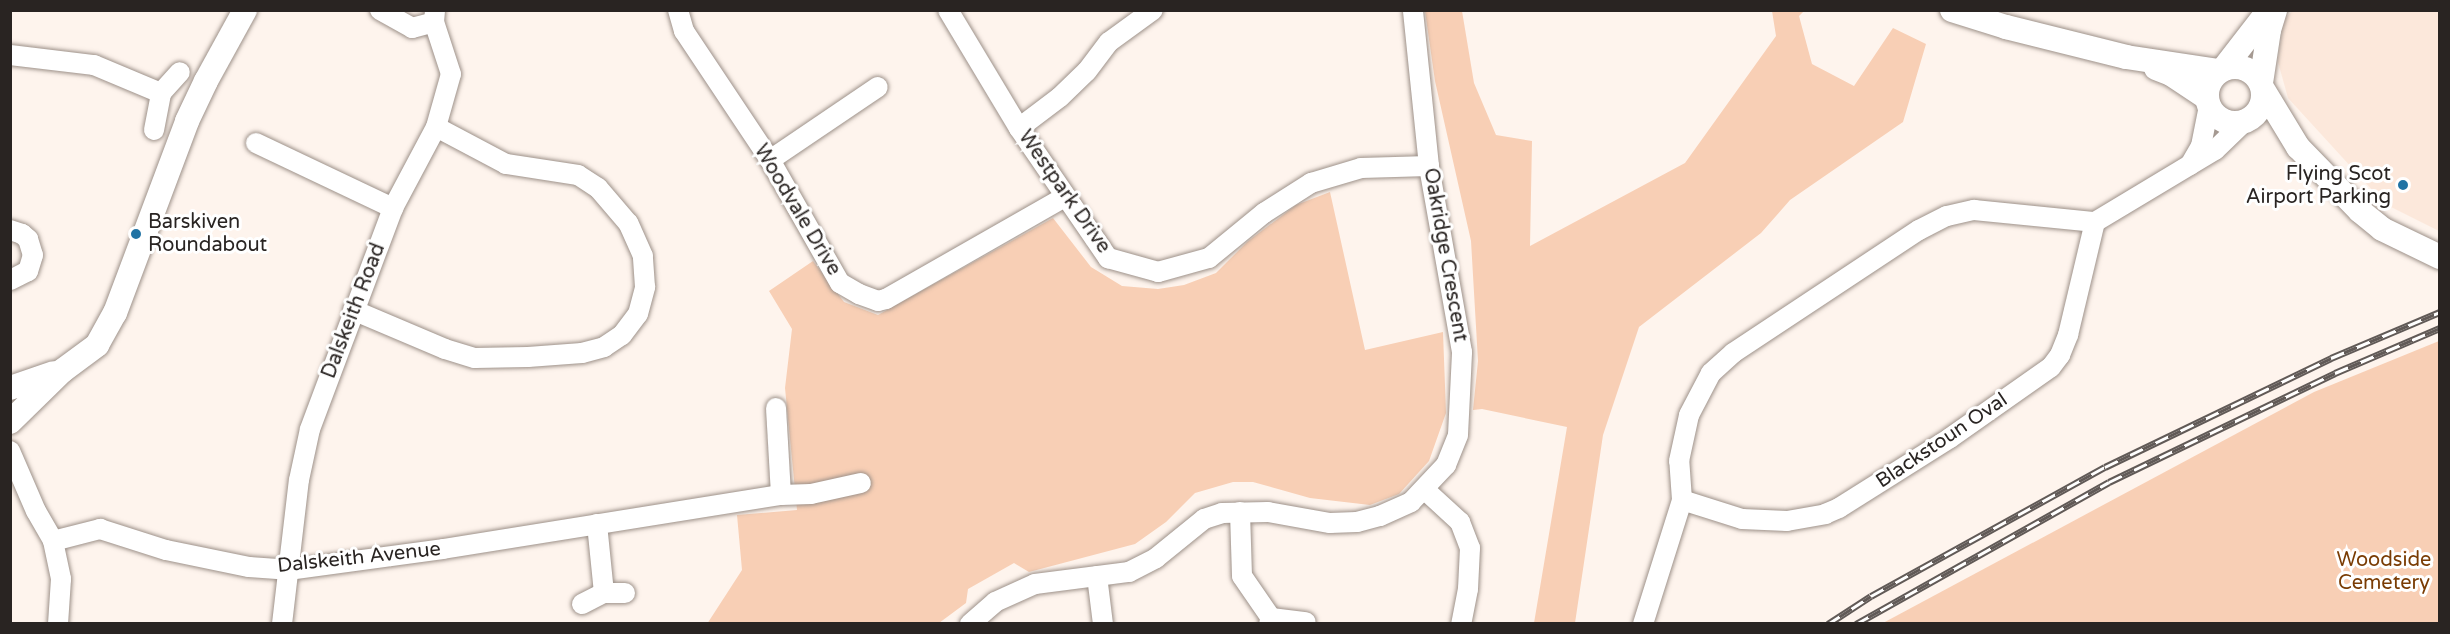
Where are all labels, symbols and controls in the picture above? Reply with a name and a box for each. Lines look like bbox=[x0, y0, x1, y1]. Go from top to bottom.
street label: Westpark Drive bbox=[1013, 126, 1115, 258]
street label: Woodvale Drive bbox=[748, 140, 846, 280]
place label: Flying Scot Airport Parking bbox=[2246, 162, 2391, 209]
street label: Oakridge Crescent bbox=[1418, 166, 1472, 344]
marker: Flying Scot Airport Parking bbox=[2396, 178, 2410, 192]
place label: Barskiven Roundabout bbox=[148, 210, 267, 257]
marker: Barskiven Roundabout bbox=[129, 227, 143, 241]
street label: Dalskeith Road bbox=[317, 240, 391, 382]
street label: Blackstoun Oval bbox=[1872, 388, 2012, 494]
street label: Dalskeith Avenue bbox=[276, 537, 442, 579]
park label: Woodside Cemetery bbox=[2337, 548, 2431, 595]

